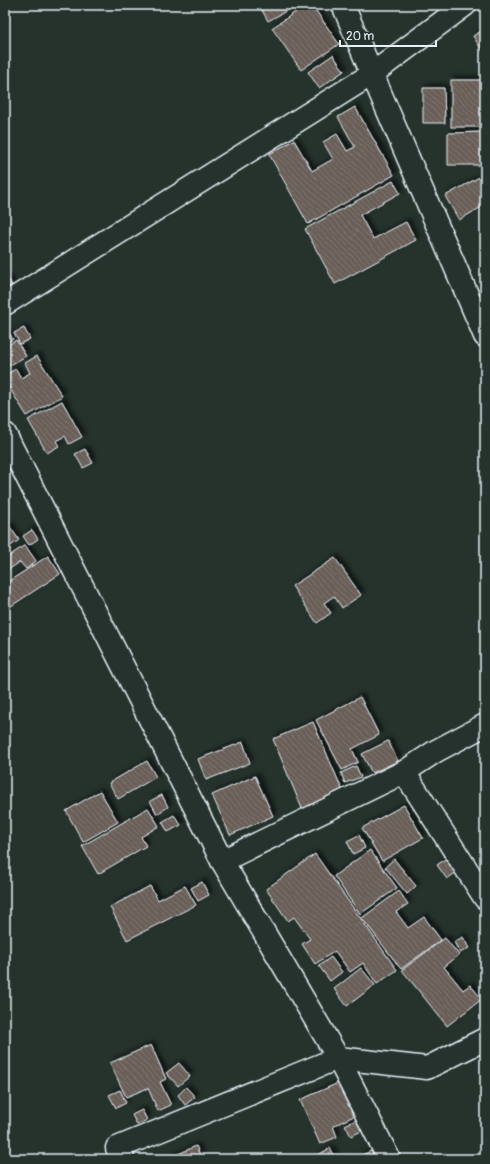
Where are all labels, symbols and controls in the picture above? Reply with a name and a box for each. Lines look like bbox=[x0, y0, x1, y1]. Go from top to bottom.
scale bar bbox=[340, 22, 436, 48]
text: 20 m bbox=[346, 29, 375, 44]

